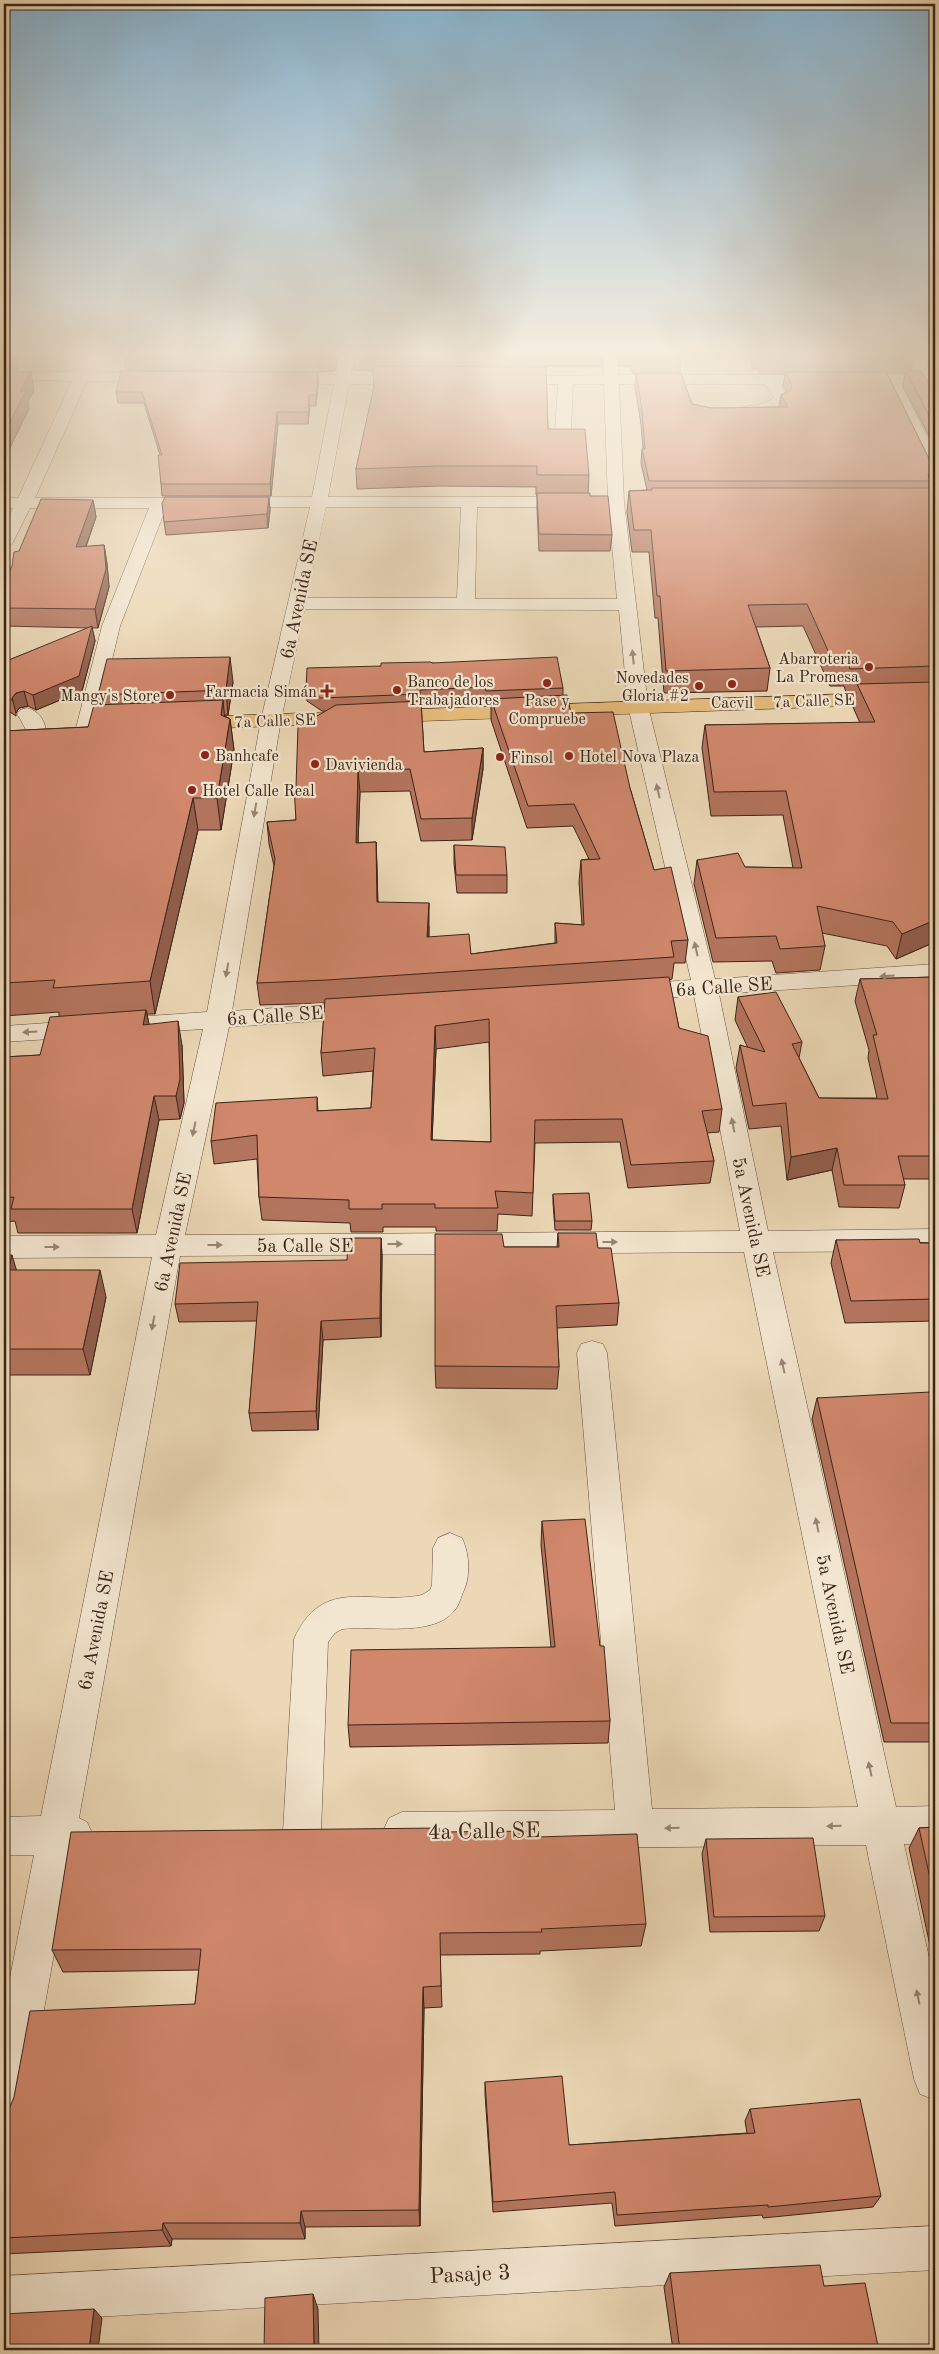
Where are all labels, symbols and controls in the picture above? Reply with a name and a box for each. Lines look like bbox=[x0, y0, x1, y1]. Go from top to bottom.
street label: 6a Avenida SE bbox=[278, 538, 322, 661]
one-way arrow bbox=[629, 649, 637, 665]
place label: Abarroteria La Promesa bbox=[776, 652, 859, 686]
marker: Abarroteria La Promesa bbox=[863, 661, 875, 673]
place label: Novedades Gloria #2 bbox=[615, 671, 689, 705]
place label: Banco de los Trabajadores bbox=[407, 675, 499, 709]
marker: Pase y Compruebe bbox=[541, 677, 553, 689]
marker: Cacvil bbox=[726, 678, 738, 690]
marker: Novedades Gloria #2 bbox=[693, 680, 705, 692]
marker: Banco de los Trabajadores bbox=[391, 684, 403, 696]
place label: Farmacia Simán bbox=[205, 685, 317, 701]
marker: Farmacia Simán bbox=[321, 685, 333, 697]
place label: Mangy's Store bbox=[60, 689, 160, 705]
marker: Mangy's Store bbox=[164, 689, 176, 701]
street label: 7a Calle SE bbox=[773, 693, 855, 711]
place label: Pase y Compruebe bbox=[508, 694, 586, 728]
place label: Cacvil bbox=[711, 696, 753, 712]
street label: 7a Calle SE bbox=[234, 713, 316, 731]
marker: Banhcafe bbox=[199, 749, 211, 761]
place label: Banhcafe bbox=[215, 749, 279, 765]
marker: Hotel Nova Plaza bbox=[563, 750, 575, 762]
place label: Hotel Nova Plaza bbox=[579, 750, 699, 766]
marker: Finsol bbox=[494, 751, 506, 763]
place label: Finsol bbox=[510, 751, 553, 767]
marker: Davivienda bbox=[309, 758, 321, 770]
place label: Davivienda bbox=[325, 758, 403, 774]
one-way arrow bbox=[654, 783, 662, 798]
marker: Hotel Calle Real bbox=[186, 784, 198, 796]
place label: Hotel Calle Real bbox=[202, 784, 314, 800]
one-way arrow bbox=[251, 803, 259, 819]
one-way arrow bbox=[692, 941, 700, 956]
one-way arrow bbox=[222, 963, 230, 979]
one-way arrow bbox=[878, 972, 894, 980]
street label: 6a Calle SE bbox=[675, 976, 773, 1001]
street label: 6a Calle SE bbox=[226, 1005, 324, 1030]
one-way arrow bbox=[22, 1028, 38, 1036]
one-way arrow bbox=[728, 1116, 736, 1132]
one-way arrow bbox=[190, 1122, 198, 1137]
street label: 5a Avenida SE bbox=[728, 1156, 772, 1279]
street label: 6a Avenida SE bbox=[152, 1171, 196, 1294]
street label: 5a Calle SE bbox=[256, 1238, 354, 1257]
one-way arrow bbox=[602, 1238, 618, 1246]
one-way arrow bbox=[387, 1240, 403, 1248]
one-way arrow bbox=[207, 1241, 223, 1249]
one-way arrow bbox=[45, 1243, 61, 1251]
one-way arrow bbox=[149, 1315, 157, 1331]
one-way arrow bbox=[779, 1358, 787, 1374]
one-way arrow bbox=[813, 1517, 821, 1532]
street label: 5a Avenida SE bbox=[812, 1553, 856, 1676]
street label: 6a Avenida SE bbox=[77, 1569, 118, 1692]
one-way arrow bbox=[865, 1761, 873, 1777]
street label: 4a Calle SE bbox=[428, 1820, 540, 1844]
one-way arrow bbox=[826, 1822, 842, 1830]
one-way arrow bbox=[663, 1824, 679, 1832]
one-way arrow bbox=[914, 1989, 922, 2004]
street label: Pasaje 3 bbox=[429, 2262, 511, 2288]

